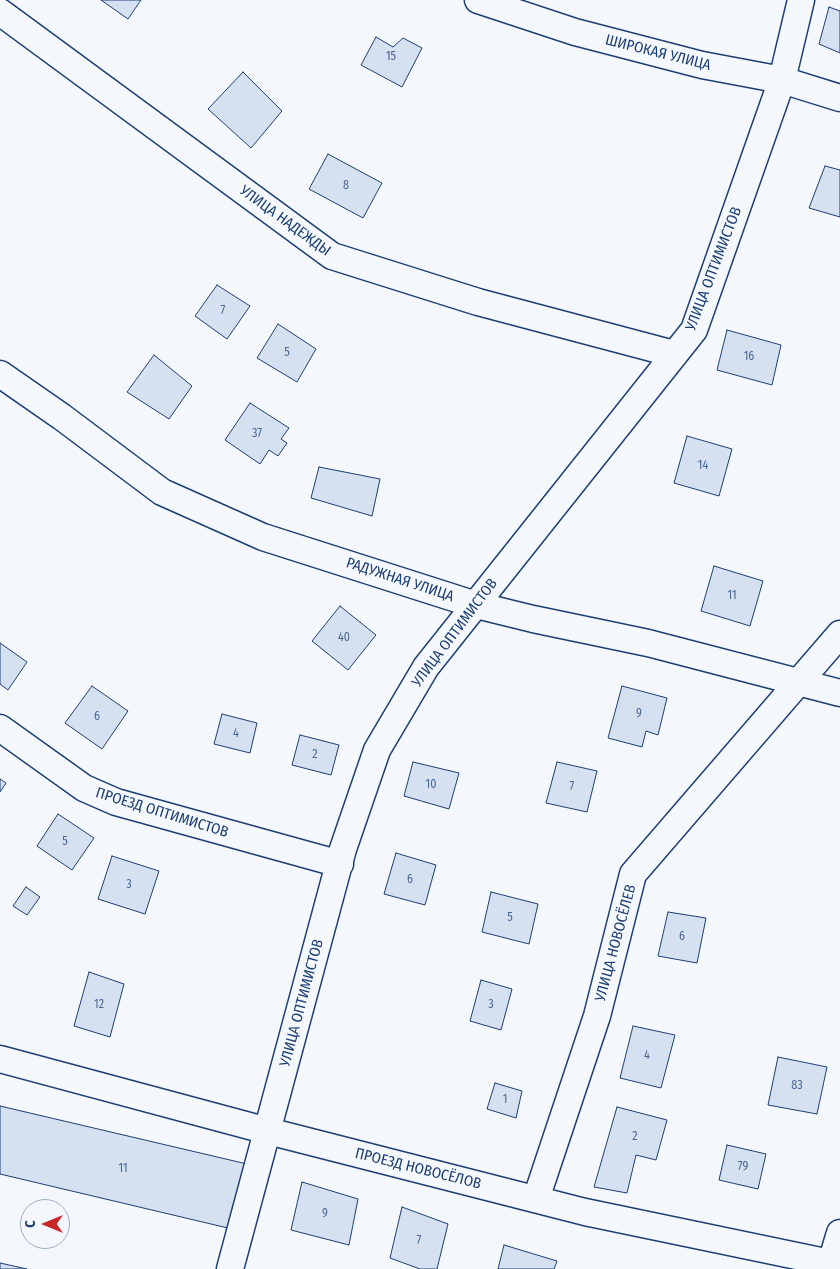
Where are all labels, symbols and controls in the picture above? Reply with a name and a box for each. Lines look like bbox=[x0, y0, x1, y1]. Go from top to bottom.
street label: ШИРОКАЯ УЛИЦА bbox=[603, 31, 713, 75]
house number: 15 bbox=[386, 50, 396, 64]
house number: 8 bbox=[343, 179, 349, 193]
street label: УЛИЦА НАДЕЖДЫ bbox=[236, 182, 334, 260]
street label: УЛИЦА ОПТИМИСТОВ bbox=[682, 205, 746, 333]
house number: 7 bbox=[221, 304, 225, 318]
house number: 5 bbox=[284, 346, 290, 360]
house number: 16 bbox=[744, 350, 754, 364]
house number: 37 bbox=[252, 427, 262, 441]
house number: 14 bbox=[698, 459, 708, 473]
street label: РАДУЖНАЯ УЛИЦА bbox=[344, 554, 456, 606]
street label: УЛИЦА ОПТИМИСТОВ bbox=[408, 575, 502, 691]
house number: 11 bbox=[727, 589, 737, 603]
house number: 40 bbox=[338, 631, 350, 645]
house number: 9 bbox=[636, 707, 642, 721]
house number: 6 bbox=[94, 710, 100, 724]
house number: 4 bbox=[233, 727, 239, 741]
house number: 2 bbox=[312, 748, 318, 762]
house number: 10 bbox=[426, 778, 436, 792]
house number: 7 bbox=[570, 780, 574, 794]
street label: ПРОЕЗД ОПТИМИСТОВ bbox=[93, 784, 231, 842]
house number: 5 bbox=[62, 835, 68, 849]
house number: 6 bbox=[407, 873, 413, 887]
house number: 3 bbox=[126, 878, 132, 892]
street label: УЛИЦА НОВОСЁЛЕВ bbox=[592, 883, 640, 1003]
house number: 5 bbox=[507, 911, 513, 925]
house number: 6 bbox=[679, 930, 685, 944]
street label: УЛИЦА ОПТИМИСТОВ bbox=[276, 937, 328, 1069]
house number: 12 bbox=[94, 998, 104, 1012]
house number: 3 bbox=[488, 998, 494, 1012]
house number: 4 bbox=[644, 1049, 650, 1063]
house number: 83 bbox=[791, 1079, 803, 1093]
house number: 1 bbox=[503, 1093, 507, 1107]
house number: 2 bbox=[632, 1130, 638, 1144]
street label: ПРОЕЗД НОВОСЁЛОВ bbox=[353, 1145, 483, 1193]
house number: 79 bbox=[738, 1160, 748, 1174]
house number: 11 bbox=[118, 1162, 128, 1176]
north arrow bbox=[20, 1199, 70, 1249]
house number: 9 bbox=[322, 1207, 328, 1221]
text: С bbox=[22, 1220, 39, 1228]
house number: 7 bbox=[417, 1234, 421, 1248]

